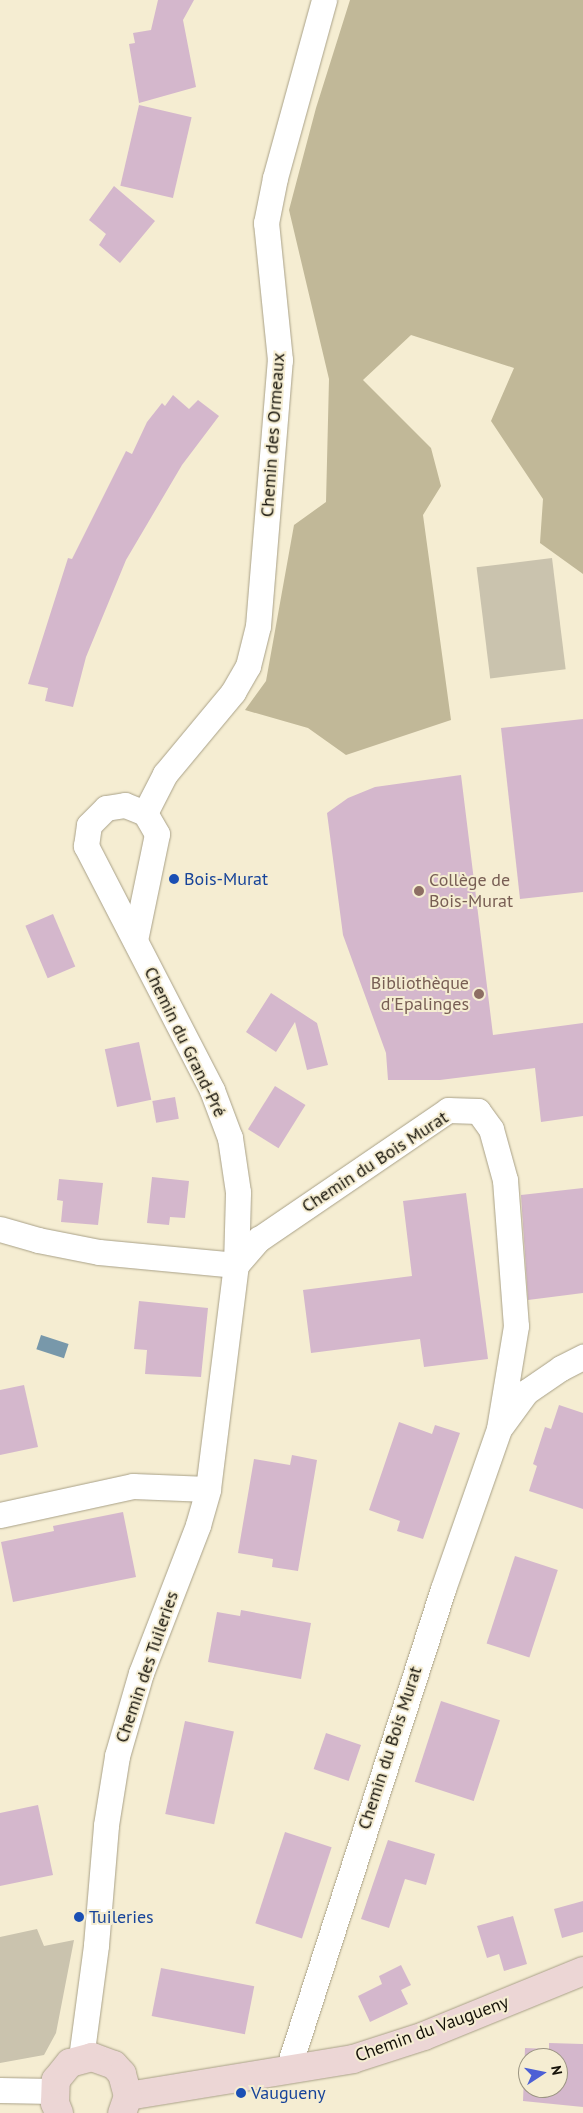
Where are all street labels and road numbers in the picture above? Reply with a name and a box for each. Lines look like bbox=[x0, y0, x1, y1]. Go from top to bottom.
street label: Chemin des Ormeaux bbox=[256, 352, 290, 518]
street label: Chemin du Grand-Pré bbox=[139, 963, 231, 1121]
street label: Chemin du Bois Murat bbox=[298, 1107, 452, 1217]
street label: Chemin des Tuileries bbox=[111, 1588, 183, 1746]
street label: Chemin du Bois Murat bbox=[353, 1664, 427, 1832]
street label: Chemin du Vaugueny bbox=[352, 1991, 512, 2067]

